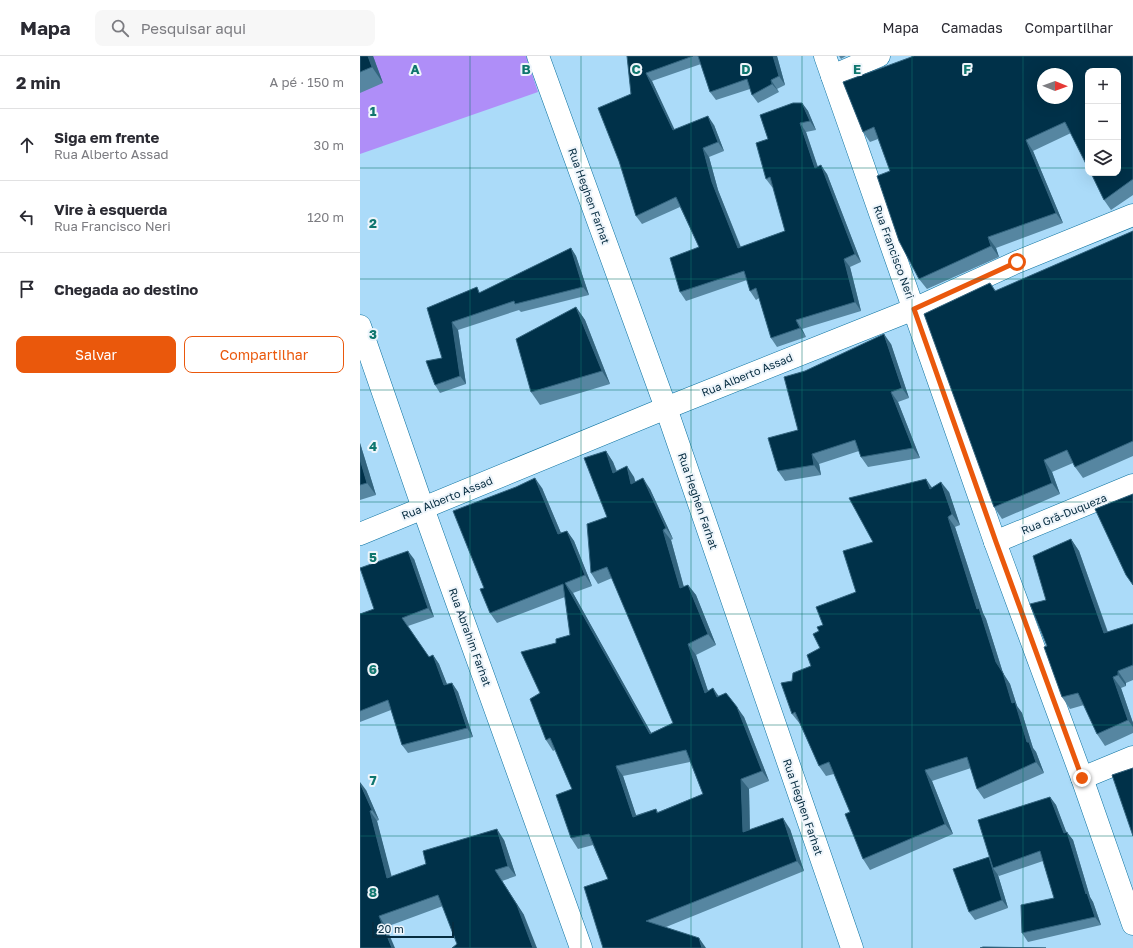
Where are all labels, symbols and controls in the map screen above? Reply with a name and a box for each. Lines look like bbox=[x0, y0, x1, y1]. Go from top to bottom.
search box bbox=[95, 10, 375, 46]
text: Mapa bbox=[20, 16, 71, 39]
icon: search bbox=[109, 17, 131, 39]
text: Pesquisar aqui bbox=[141, 19, 246, 37]
text: Mapa bbox=[882, 19, 919, 36]
text: Camadas bbox=[941, 19, 1003, 36]
text: Compartilhar bbox=[1025, 19, 1113, 36]
text: A bbox=[410, 61, 420, 77]
text: B bbox=[521, 61, 531, 77]
text: C bbox=[631, 61, 641, 77]
text: D bbox=[741, 61, 751, 77]
text: E bbox=[853, 61, 861, 77]
text: F bbox=[963, 61, 971, 77]
north arrow bbox=[1037, 68, 1073, 104]
map controls bbox=[1085, 68, 1121, 176]
button: + bbox=[1085, 68, 1121, 104]
text: 2 min bbox=[16, 72, 60, 93]
text: A pé · 150 m bbox=[269, 74, 344, 90]
text: 1 bbox=[370, 103, 377, 119]
button: − bbox=[1085, 104, 1121, 140]
text: Siga em frente bbox=[54, 128, 159, 146]
icon: ahead bbox=[16, 134, 38, 156]
text: 30 m bbox=[314, 137, 344, 153]
button: layers bbox=[1085, 140, 1121, 176]
text: Rua Alberto Assad bbox=[54, 146, 169, 162]
street label: Rua Heghen Farhat bbox=[566, 146, 613, 246]
text: Vire à esquerda bbox=[54, 200, 167, 218]
street label: Rua Francisco Neri bbox=[871, 203, 917, 300]
icon: left bbox=[16, 206, 38, 228]
text: 120 m bbox=[307, 209, 344, 225]
text: 2 bbox=[369, 215, 377, 231]
text: Rua Francisco Neri bbox=[54, 218, 171, 234]
route start bbox=[1008, 253, 1026, 271]
icon: arrive bbox=[16, 278, 38, 300]
text: Chegada ao destino bbox=[54, 280, 198, 298]
text: 3 bbox=[369, 326, 377, 342]
button: Salvar bbox=[16, 336, 176, 373]
button: Compartilhar bbox=[184, 336, 344, 373]
street label: Rua Alberto Assad bbox=[699, 350, 794, 399]
text: 4 bbox=[369, 438, 377, 454]
street label: Rua Heghen Farhat bbox=[676, 451, 721, 551]
street label: Rua Alberto Assad bbox=[399, 473, 494, 522]
street label: Rua Grã-Duqueza bbox=[1019, 490, 1109, 537]
text: 5 bbox=[369, 549, 377, 565]
street label: Rua Abrahim Farhat bbox=[447, 586, 494, 688]
text: 6 bbox=[369, 661, 377, 677]
street label: Rua Heghen Farhat bbox=[781, 757, 826, 857]
route end bbox=[1073, 769, 1091, 787]
text: 7 bbox=[369, 772, 377, 788]
text: 8 bbox=[369, 884, 377, 900]
scale bar bbox=[372, 920, 454, 939]
text: 20 m bbox=[378, 922, 404, 935]

